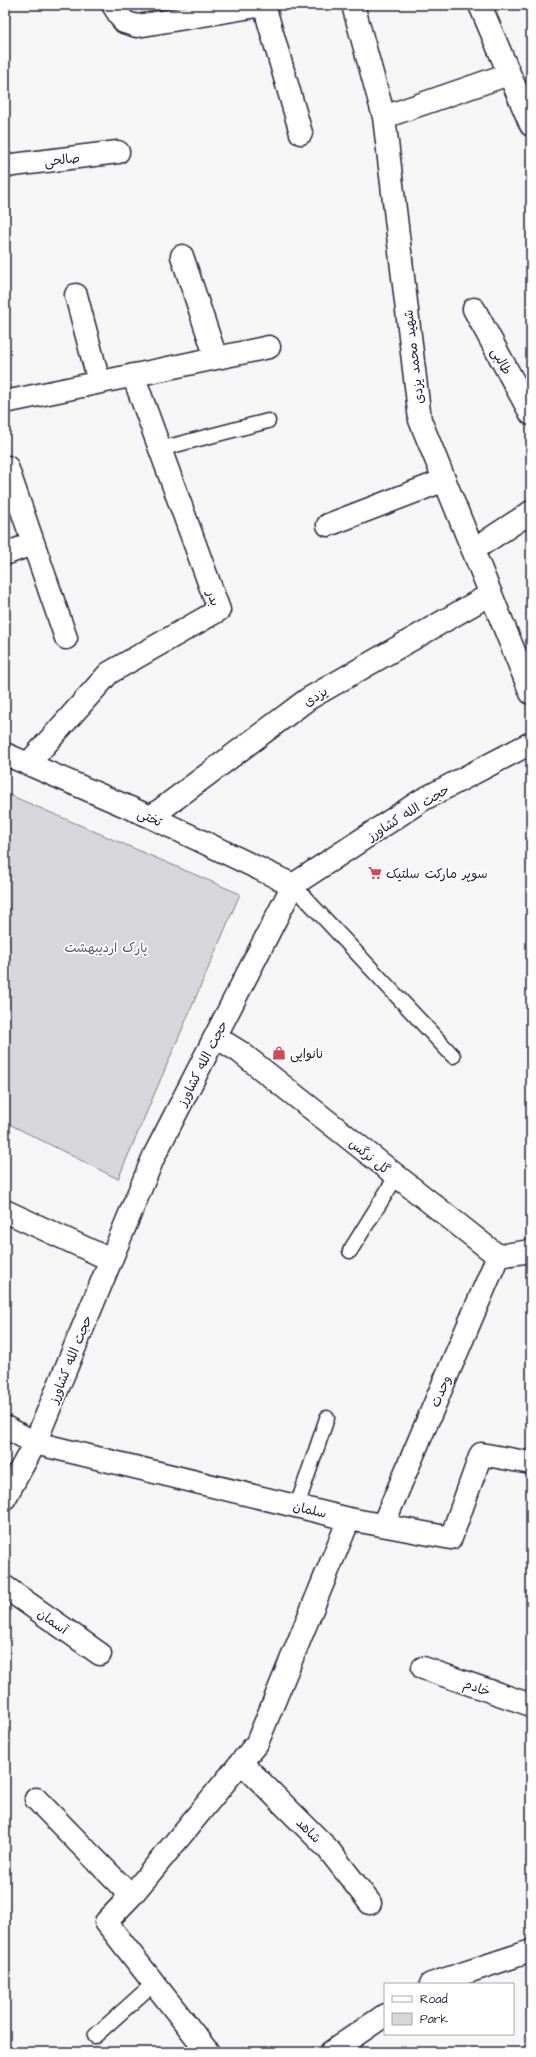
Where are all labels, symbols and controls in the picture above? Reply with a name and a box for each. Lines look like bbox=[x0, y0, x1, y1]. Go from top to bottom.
street label: صالحی bbox=[43, 149, 81, 171]
street label: شهید محمد یزدی bbox=[399, 309, 429, 405]
street label: طالبی bbox=[486, 345, 516, 378]
street label: بدر bbox=[202, 587, 224, 608]
street label: یزدی bbox=[300, 683, 331, 711]
street label: حجت الله کشاورز bbox=[363, 780, 453, 846]
street label: تختی bbox=[134, 805, 165, 831]
supermarket icon: سوپر مارکت سلتیک bbox=[367, 865, 383, 881]
place label: سوپر مارکت سلتیک bbox=[386, 865, 488, 883]
park label: پارک اردیبهشت bbox=[64, 939, 148, 957]
street label: حجت الله کشاورز bbox=[173, 1018, 232, 1110]
shop icon: نانوایی bbox=[271, 1045, 287, 1061]
place label: نانوایی bbox=[290, 1045, 324, 1063]
street label: گل نرگس bbox=[345, 1135, 394, 1179]
street label: حجت الله کشاورز bbox=[45, 1312, 97, 1407]
street label: وحدت bbox=[426, 1373, 456, 1410]
street label: سلمان bbox=[291, 1497, 329, 1523]
street label: آسمان bbox=[34, 1605, 72, 1639]
street label: خادم bbox=[460, 1675, 493, 1702]
street label: شاهد bbox=[292, 1814, 325, 1847]
legend bbox=[384, 1983, 514, 2035]
text: Road bbox=[420, 1991, 448, 2008]
text: Park bbox=[420, 2011, 448, 2028]

